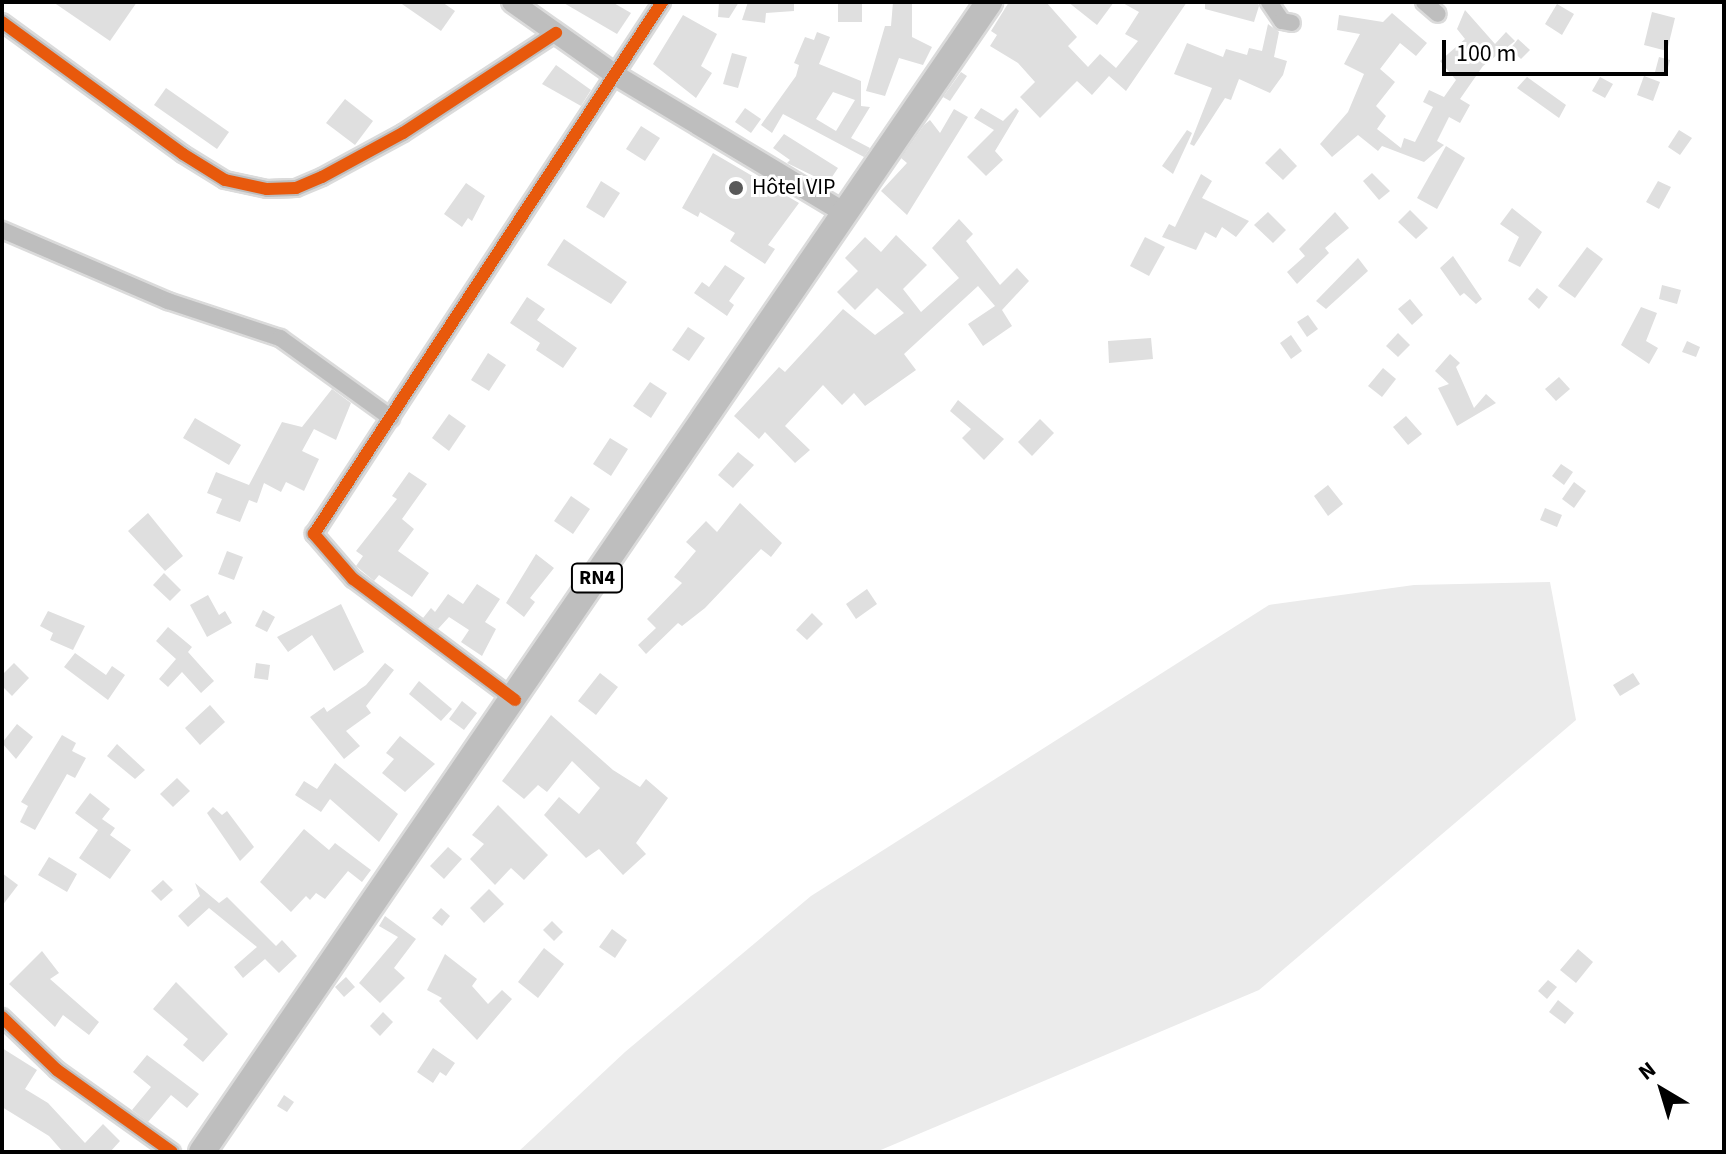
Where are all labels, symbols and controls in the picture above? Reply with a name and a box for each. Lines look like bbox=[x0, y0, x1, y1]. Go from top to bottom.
scale bar bbox=[1446, 24, 1672, 74]
text: 100 m bbox=[1456, 36, 1516, 71]
place label: Hôtel VIP bbox=[752, 175, 836, 201]
marker: Hôtel VIP bbox=[727, 179, 745, 197]
road number: RN4 bbox=[569, 562, 625, 594]
north arrow bbox=[1622, 1050, 1702, 1130]
text: N bbox=[1632, 1054, 1663, 1088]

